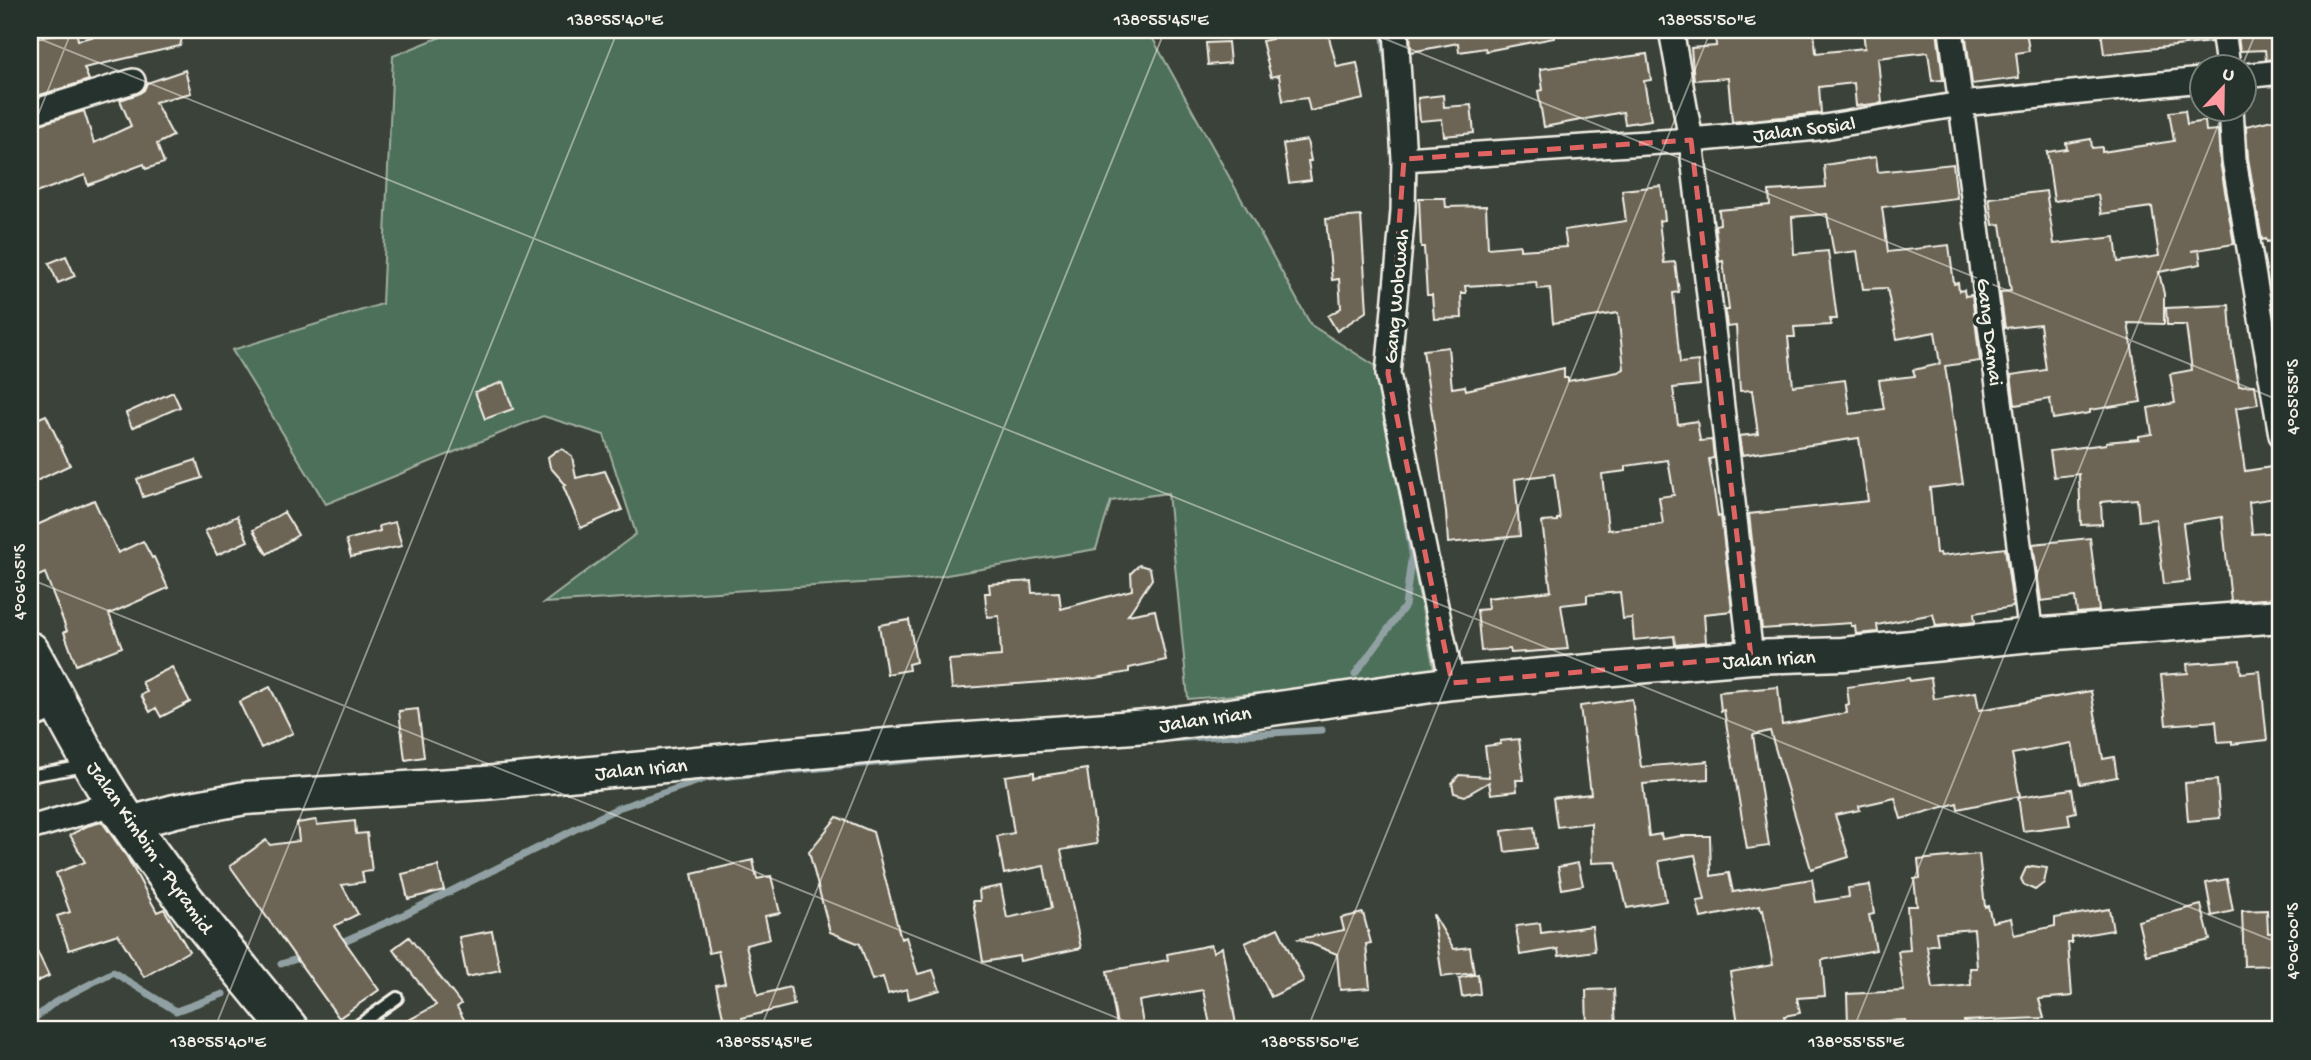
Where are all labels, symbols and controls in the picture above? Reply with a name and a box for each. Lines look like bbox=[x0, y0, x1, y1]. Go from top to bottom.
text: 138°55'40"E bbox=[566, 11, 664, 32]
text: 138°55'45"E bbox=[1113, 11, 1209, 32]
text: 138°55'50"E bbox=[1658, 11, 1756, 32]
north arrow bbox=[2188, 52, 2258, 122]
text: U bbox=[2219, 63, 2237, 88]
street label: Jalan Sosial bbox=[1752, 113, 1857, 150]
street label: Gang Wolowah bbox=[1380, 228, 1417, 365]
street label: Gang Damai bbox=[1969, 277, 2007, 388]
text: 4°05'55"S bbox=[2284, 359, 2305, 435]
text: 4°06'05"S bbox=[11, 543, 32, 620]
street label: Jalan Irian bbox=[1722, 647, 1816, 676]
street label: Jalan Irian bbox=[1158, 703, 1253, 740]
street label: Jalan Irian bbox=[594, 755, 689, 788]
street label: Jalan Kimbim - Pyramid bbox=[79, 758, 218, 941]
text: 4°06'00"S bbox=[2284, 902, 2305, 979]
text: 138°55'40"E bbox=[169, 1033, 267, 1054]
text: 138°55'45"E bbox=[716, 1033, 812, 1054]
text: 138°55'50"E bbox=[1261, 1033, 1359, 1054]
text: 138°55'55"E bbox=[1807, 1033, 1905, 1054]

